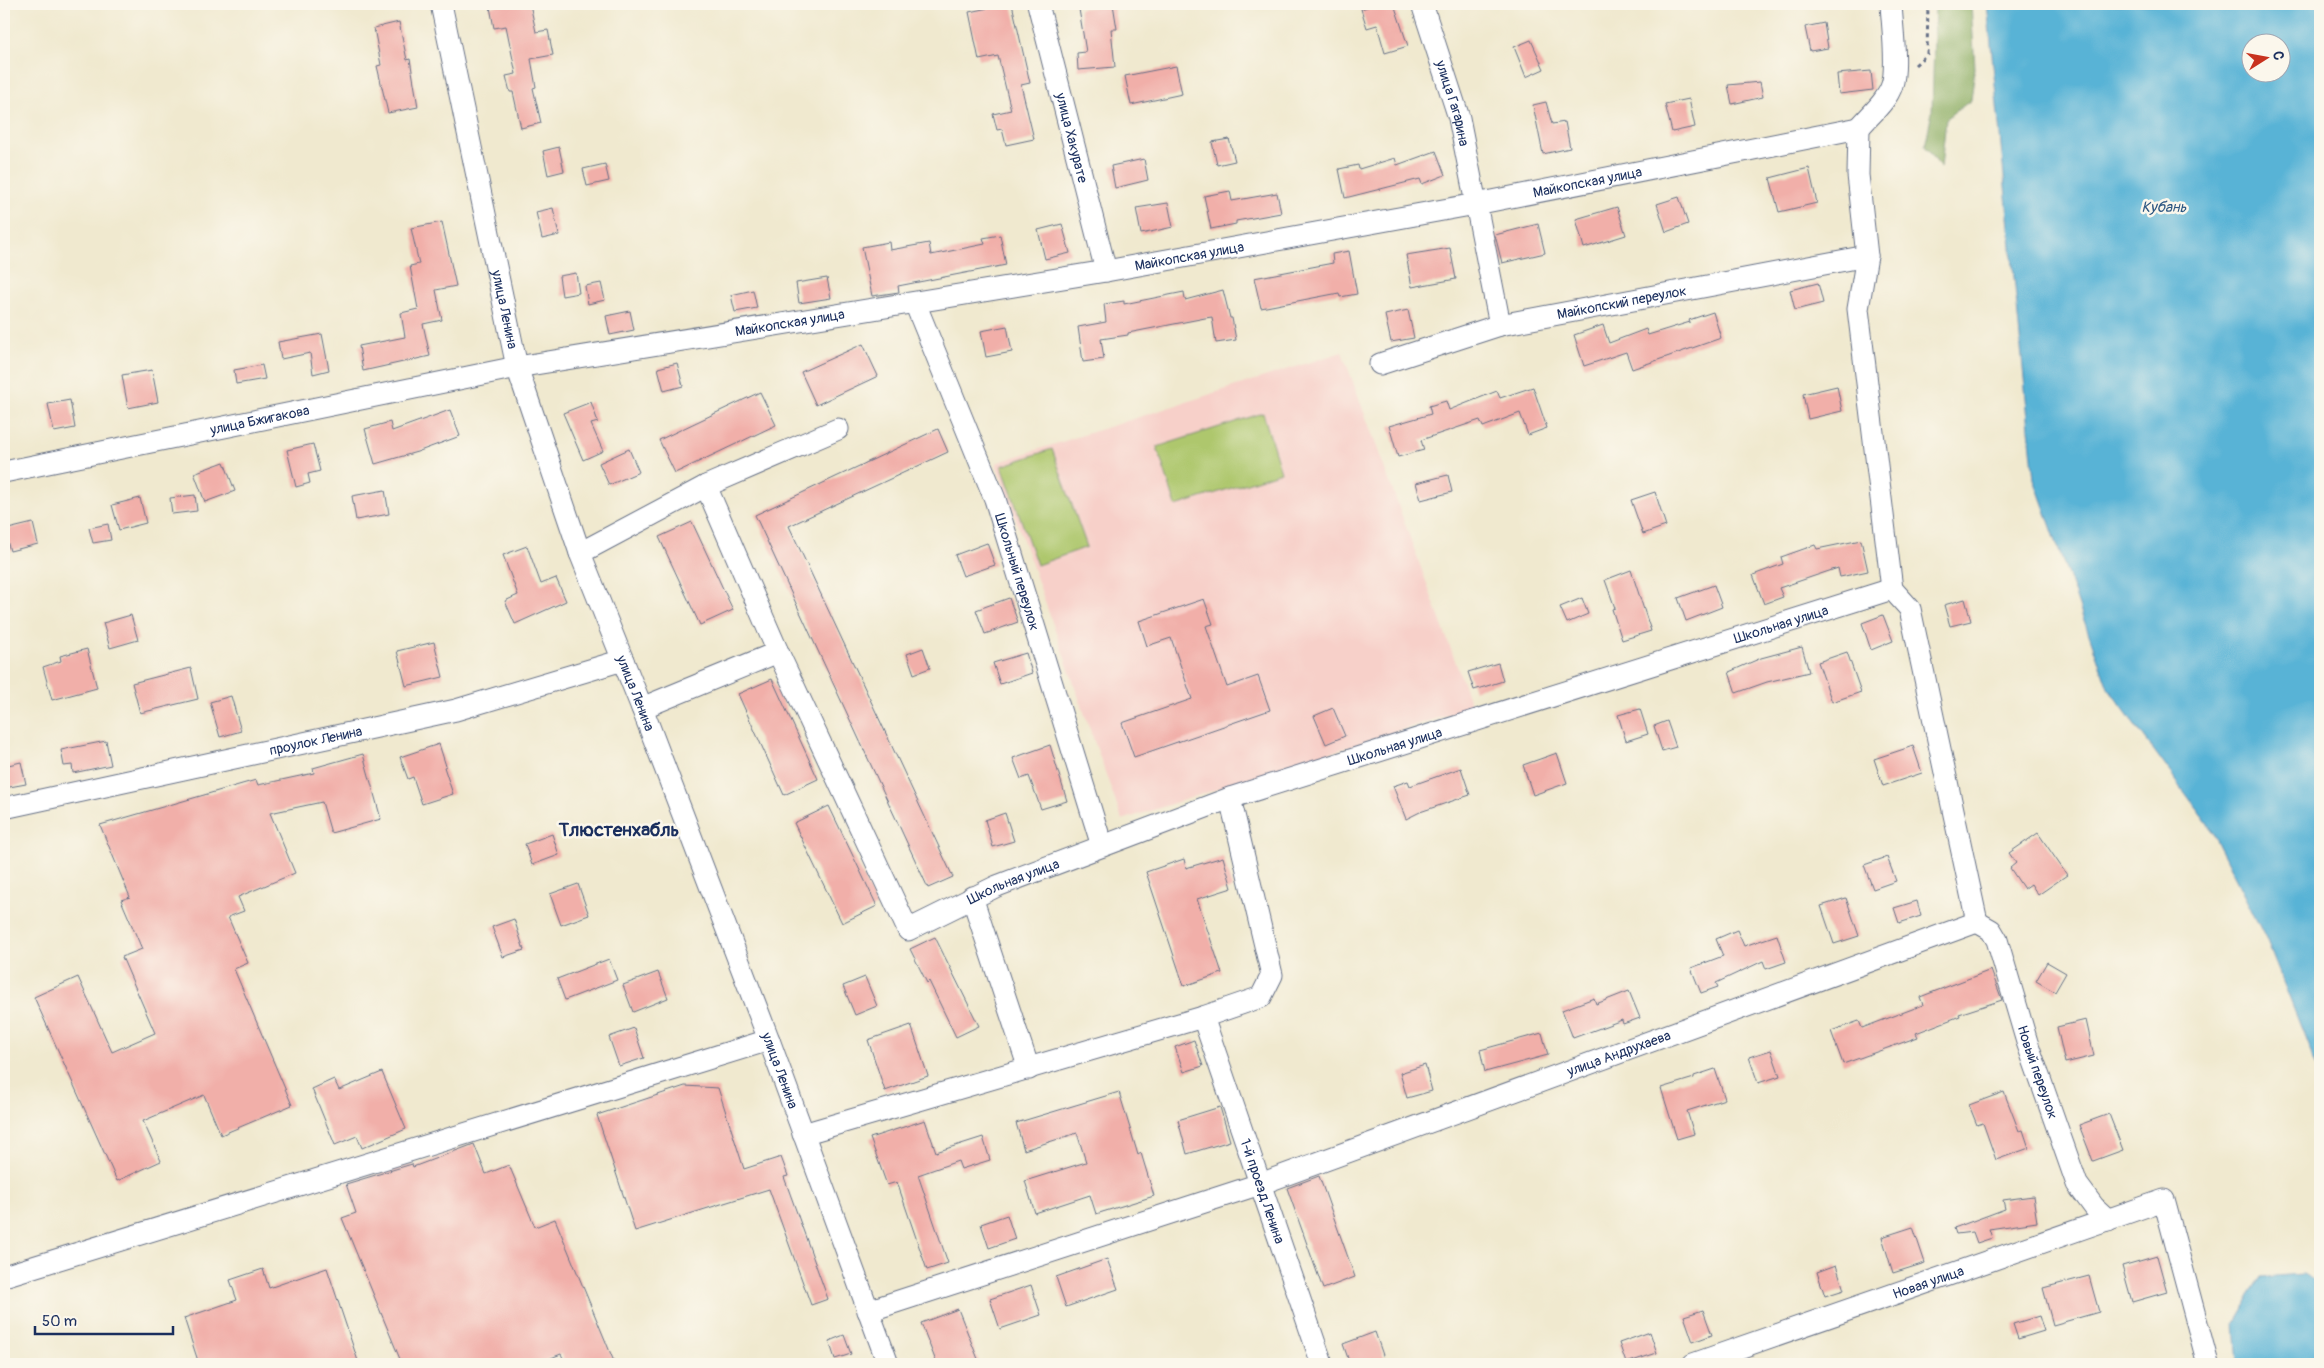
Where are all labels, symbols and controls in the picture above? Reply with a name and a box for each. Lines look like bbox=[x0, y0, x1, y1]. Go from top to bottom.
north arrow bbox=[2242, 32, 2292, 82]
text: С bbox=[2269, 50, 2288, 62]
street label: улица Гагарина bbox=[1432, 57, 1472, 148]
street label: улица Хакурате bbox=[1052, 90, 1091, 185]
street label: Майкопская улица bbox=[1532, 163, 1643, 201]
water label: Кубань bbox=[2141, 198, 2187, 217]
street label: Майкопская улица bbox=[1133, 238, 1245, 275]
street label: улица Ленина bbox=[488, 268, 521, 350]
street label: Майкопский переулок bbox=[1556, 282, 1688, 323]
street label: Майкопская улица bbox=[734, 306, 846, 340]
street label: улица Бжигакова bbox=[208, 402, 311, 439]
street label: Школьный переулок bbox=[991, 511, 1043, 633]
street label: Школьная улица bbox=[1732, 602, 1830, 647]
street label: улица Ленина bbox=[612, 652, 658, 733]
street label: проулок Ленина bbox=[268, 723, 364, 759]
street label: Школьная улица bbox=[1346, 724, 1444, 769]
district label: Тлюстенхабль bbox=[558, 818, 679, 842]
street label: Школьная улица bbox=[965, 855, 1062, 908]
street label: Новый переулок bbox=[2014, 1023, 2061, 1121]
street label: улица Андрухаева bbox=[1564, 1027, 1673, 1080]
street label: улица Ленина bbox=[758, 1029, 801, 1111]
street label: 1-й проезд Ленина bbox=[1236, 1137, 1288, 1246]
street label: Новая улица bbox=[1890, 1262, 1966, 1303]
scale bar bbox=[35, 1303, 172, 1335]
text: 50 m bbox=[42, 1312, 77, 1331]

